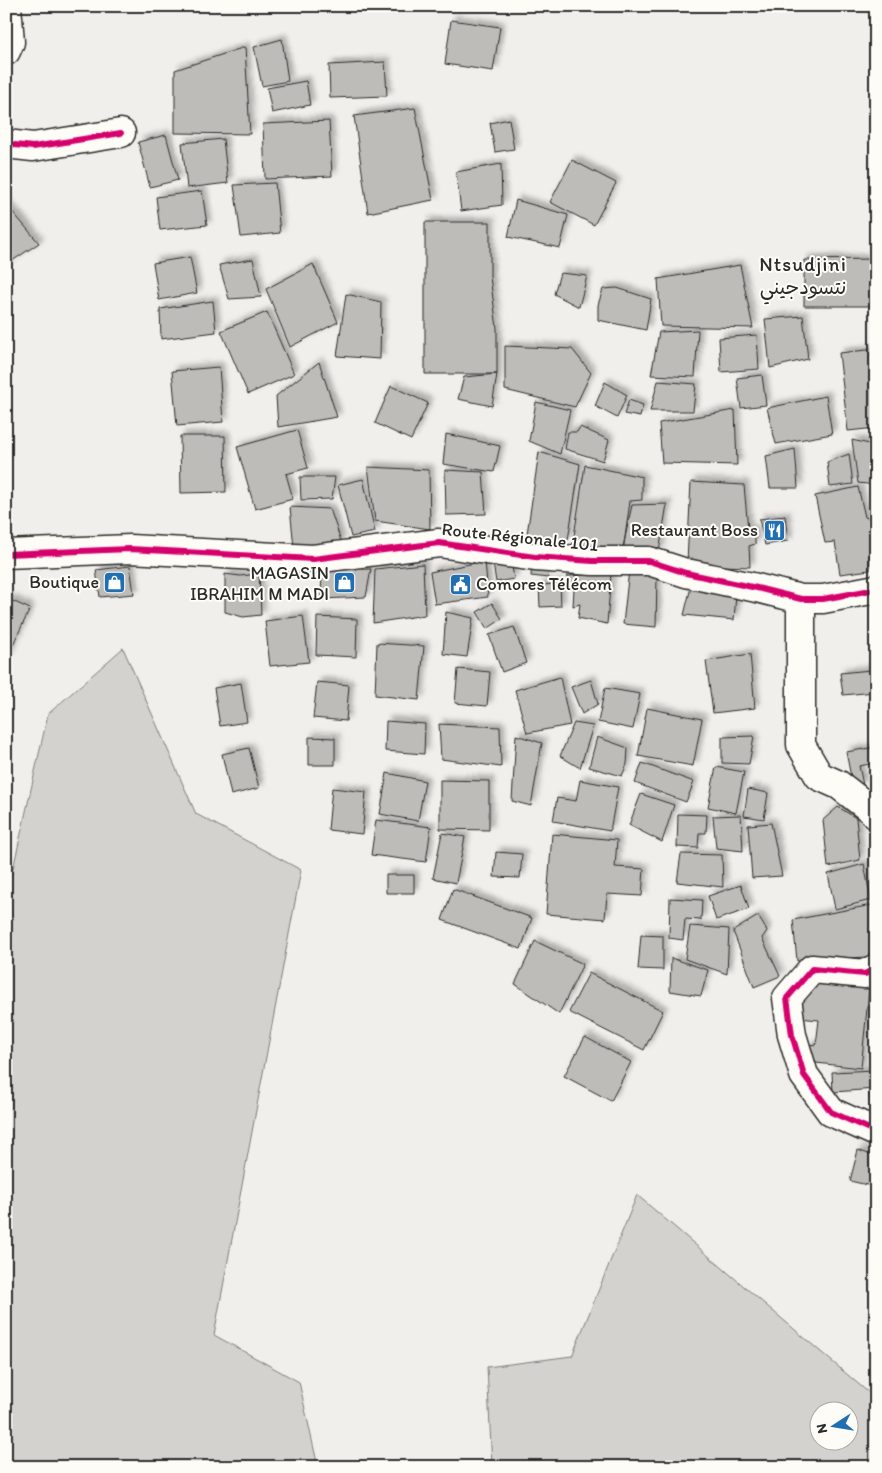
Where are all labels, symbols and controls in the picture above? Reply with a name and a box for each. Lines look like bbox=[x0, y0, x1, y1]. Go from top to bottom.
district label: Ntsudjini نتسودجيني bbox=[759, 252, 847, 305]
street label: Route Régionale 101 bbox=[441, 518, 599, 556]
restaurant icon: Restaurant Boss bbox=[762, 518, 786, 542]
place label: Restaurant Boss bbox=[631, 519, 758, 541]
place label: MAGASIN IBRAHIM M MADI bbox=[190, 562, 329, 605]
shop icon: Boutique bbox=[103, 570, 127, 594]
place label: Boutique bbox=[29, 571, 99, 593]
shop icon: MAGASIN IBRAHIM M MADI bbox=[333, 571, 357, 595]
public building icon: Comores Télécom bbox=[448, 572, 472, 596]
place label: Comores Télécom bbox=[476, 573, 612, 595]
north arrow bbox=[810, 1400, 860, 1450]
text: N bbox=[812, 1422, 831, 1435]

